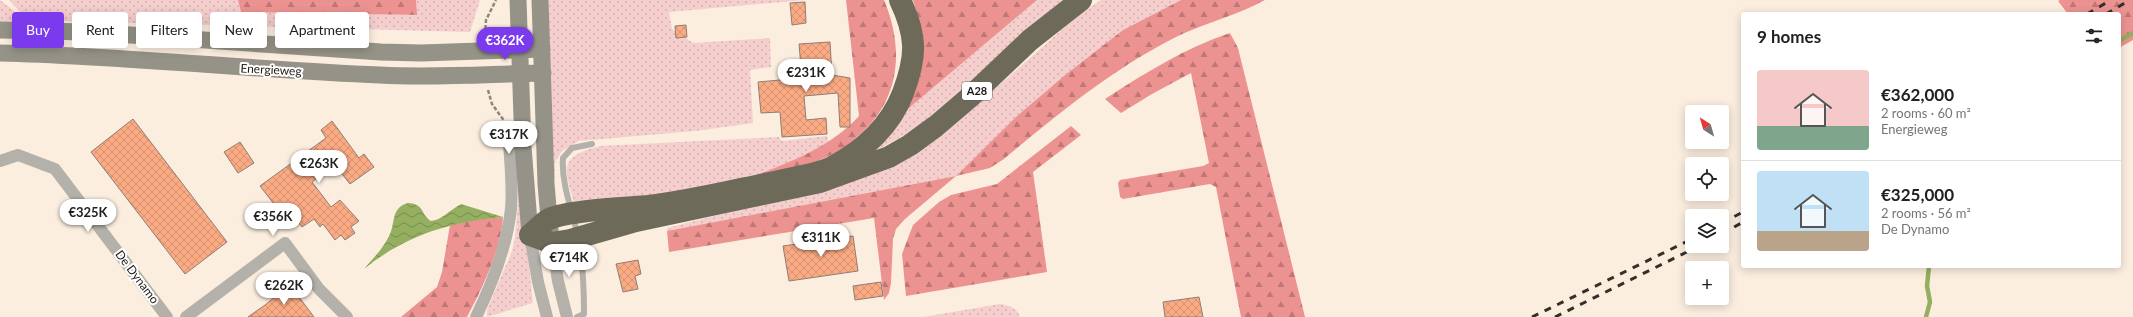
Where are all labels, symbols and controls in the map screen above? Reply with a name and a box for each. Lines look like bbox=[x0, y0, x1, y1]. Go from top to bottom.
chip: Buy bbox=[12, 12, 64, 48]
chip: Rent bbox=[72, 12, 128, 48]
chip: Filters bbox=[136, 12, 202, 48]
chip: New bbox=[210, 12, 267, 48]
chip: Apartment bbox=[275, 12, 369, 48]
icon: filters bbox=[2083, 25, 2105, 47]
text: 9 homes bbox=[1757, 26, 1821, 47]
pin: €362K bbox=[477, 27, 533, 61]
text: €362K bbox=[485, 32, 525, 48]
pin: €231K bbox=[778, 59, 834, 93]
street label: Energieweg bbox=[240, 60, 302, 79]
text: €231K bbox=[786, 64, 826, 80]
road number: A28 bbox=[962, 82, 992, 100]
text: €362,000 bbox=[1881, 84, 1954, 105]
icon: home bbox=[1789, 86, 1837, 134]
north arrow bbox=[1685, 105, 1729, 149]
map controls bbox=[1685, 105, 1729, 305]
text: 2 rooms · 60 m² bbox=[1881, 105, 1971, 121]
pin: €317K bbox=[481, 121, 537, 155]
text: Energieweg bbox=[1881, 121, 1947, 137]
text: €317K bbox=[489, 126, 529, 142]
pin: €263K bbox=[291, 150, 347, 184]
text: €263K bbox=[299, 155, 339, 171]
button: locate bbox=[1685, 157, 1729, 201]
text: €325,000 bbox=[1881, 184, 1954, 205]
icon: home bbox=[1789, 187, 1837, 235]
pin: €325K bbox=[60, 199, 116, 233]
pin: €356K bbox=[245, 203, 301, 237]
text: €325K bbox=[68, 204, 108, 220]
text: 2 rooms · 56 m² bbox=[1881, 205, 1971, 221]
text: €356K bbox=[253, 208, 293, 224]
button: layers bbox=[1685, 209, 1729, 253]
text: De Dynamo bbox=[1881, 221, 1949, 237]
pin: €311K bbox=[793, 224, 849, 258]
text: €311K bbox=[801, 229, 841, 245]
pin: €714K bbox=[541, 244, 597, 278]
street label: De Dynamo bbox=[112, 247, 162, 307]
text: €714K bbox=[549, 249, 589, 265]
button: + bbox=[1685, 261, 1729, 305]
pin: €262K bbox=[256, 272, 312, 306]
text: €262K bbox=[264, 277, 304, 293]

